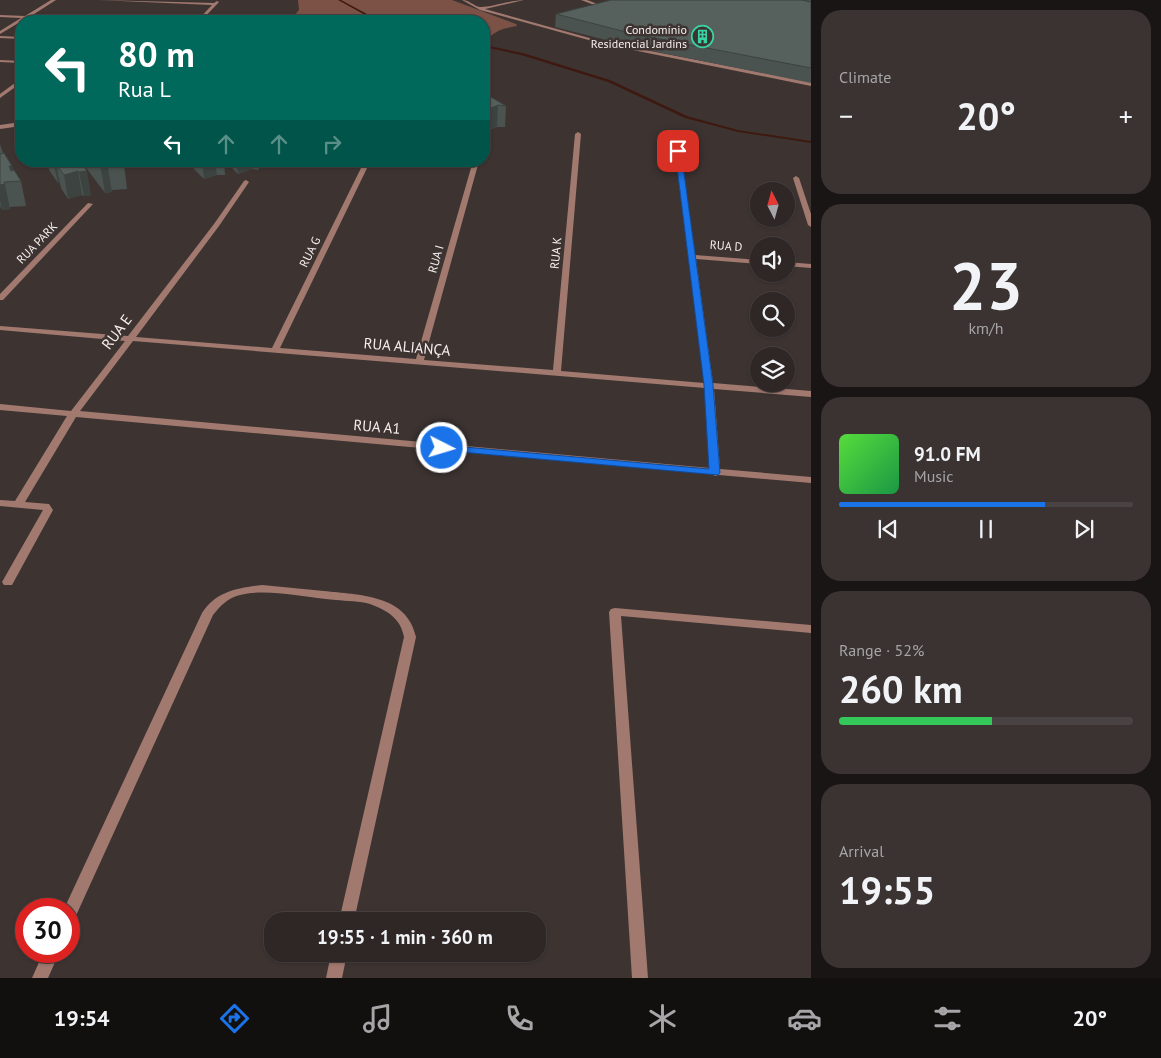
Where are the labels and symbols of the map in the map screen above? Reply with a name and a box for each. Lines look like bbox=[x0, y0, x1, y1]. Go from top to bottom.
place label: Condomínio Residencial Jardins bbox=[591, 22, 687, 51]
building icon: Condomínio Residencial Jardins bbox=[691, 25, 715, 49]
pin bbox=[657, 130, 699, 172]
north arrow bbox=[750, 182, 795, 228]
street label: RUA PARK bbox=[13, 219, 60, 267]
street label: RUA G bbox=[296, 234, 323, 269]
street label: RUA K bbox=[547, 236, 564, 270]
street label: RUA D bbox=[709, 237, 743, 254]
street label: RUA I bbox=[424, 243, 447, 274]
street label: RUA E bbox=[97, 310, 136, 353]
street label: RUA ALIANÇA bbox=[363, 333, 451, 360]
street label: RUA A1 bbox=[353, 415, 401, 438]
position arrow bbox=[415, 421, 467, 473]
speed limit sign: 30 bbox=[15, 898, 80, 963]

